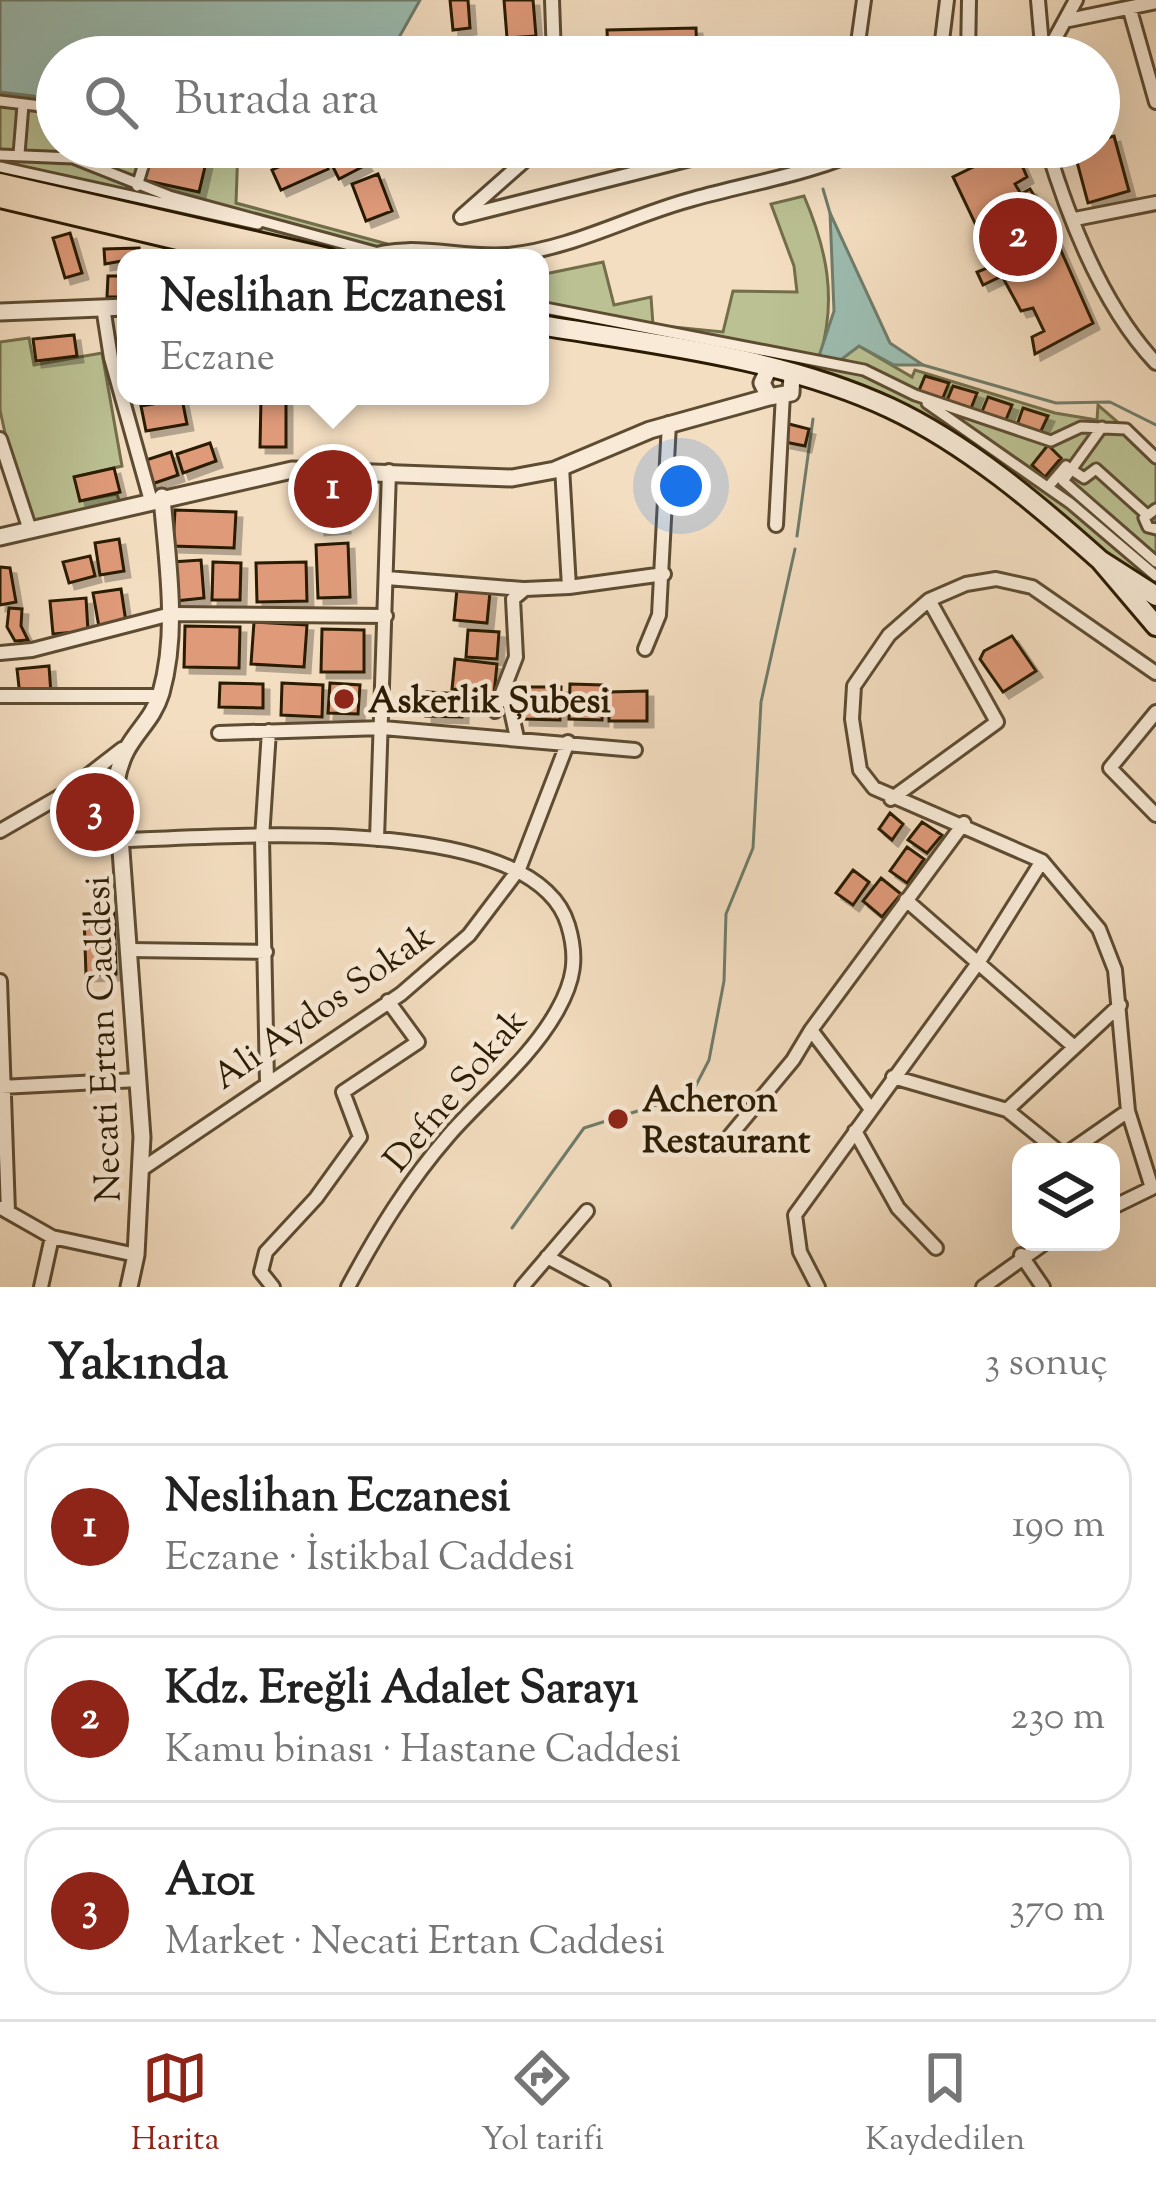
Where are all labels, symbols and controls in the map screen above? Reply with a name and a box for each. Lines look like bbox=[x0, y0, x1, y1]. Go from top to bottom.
search box bbox=[36, 36, 1120, 168]
icon: search bbox=[78, 69, 144, 135]
text: Burada ara bbox=[174, 70, 379, 135]
pin: 2 bbox=[979, 192, 1057, 282]
popup bbox=[117, 249, 549, 405]
text: Neslihan Eczanesi bbox=[160, 267, 506, 332]
text: Eczane bbox=[160, 332, 275, 388]
pin: 1 bbox=[294, 444, 372, 534]
your location bbox=[651, 456, 711, 516]
place label: Askerlik Şubesi bbox=[368, 677, 611, 729]
marker: Askerlik Şubesi bbox=[331, 686, 357, 712]
pin: 3 bbox=[56, 767, 134, 857]
street label: Necati Ertan Caddesi bbox=[73, 875, 137, 1203]
street label: Ali Aydos Sokak bbox=[203, 912, 446, 1104]
street label: Defne Sokak bbox=[373, 998, 541, 1185]
place label: Acheron Restaurant bbox=[642, 1076, 811, 1169]
marker: Acheron Restaurant bbox=[605, 1106, 631, 1132]
map controls bbox=[1012, 1143, 1120, 1251]
button: layers bbox=[1012, 1143, 1120, 1251]
text: Yakında bbox=[48, 1329, 229, 1402]
text: 3 sonuç bbox=[985, 1337, 1108, 1393]
text: Neslihan Eczanesi bbox=[165, 1467, 510, 1532]
text: 1 bbox=[83, 1499, 97, 1555]
text: 190 m bbox=[1012, 1499, 1105, 1555]
text: Eczane · İstikbal Caddesi bbox=[165, 1532, 574, 1588]
text: Kdz. Ereğli Adalet Sarayı bbox=[165, 1659, 638, 1724]
text: 2 bbox=[81, 1691, 99, 1747]
text: 230 m bbox=[1010, 1691, 1105, 1747]
text: Kamu binası · Hastane Caddesi bbox=[165, 1724, 681, 1780]
text: A101 bbox=[165, 1851, 255, 1916]
text: 3 bbox=[82, 1883, 98, 1939]
text: 370 m bbox=[1009, 1883, 1105, 1939]
text: Market · Necati Ertan Caddesi bbox=[165, 1916, 665, 1972]
tab: Harita bbox=[131, 2045, 220, 2165]
tab: Yol tarifi bbox=[481, 2045, 604, 2165]
tab: Kaydedilen bbox=[865, 2045, 1025, 2165]

